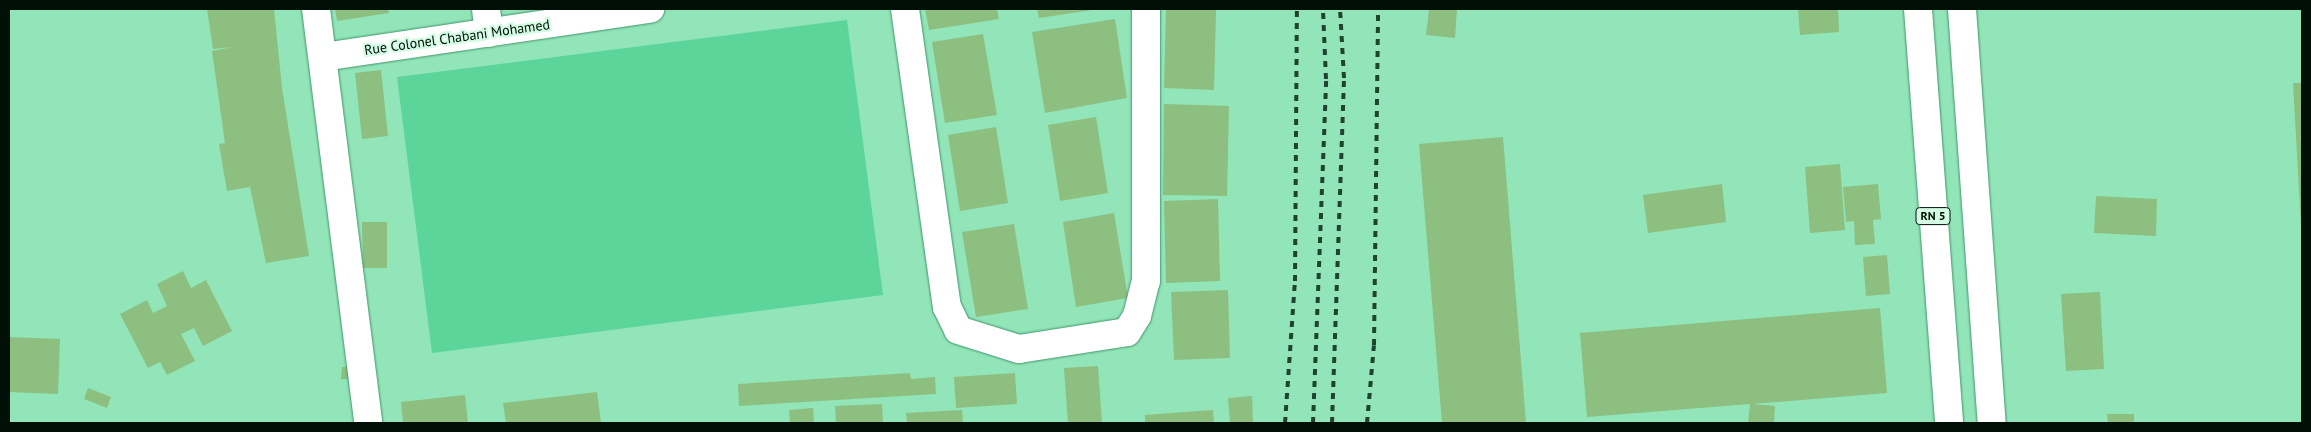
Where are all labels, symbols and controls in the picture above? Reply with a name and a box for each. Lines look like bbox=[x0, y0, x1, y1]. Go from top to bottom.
street label: Rue Colonel Chabani Mohamed bbox=[363, 16, 551, 58]
road number: RN 5 bbox=[1916, 207, 1950, 226]

